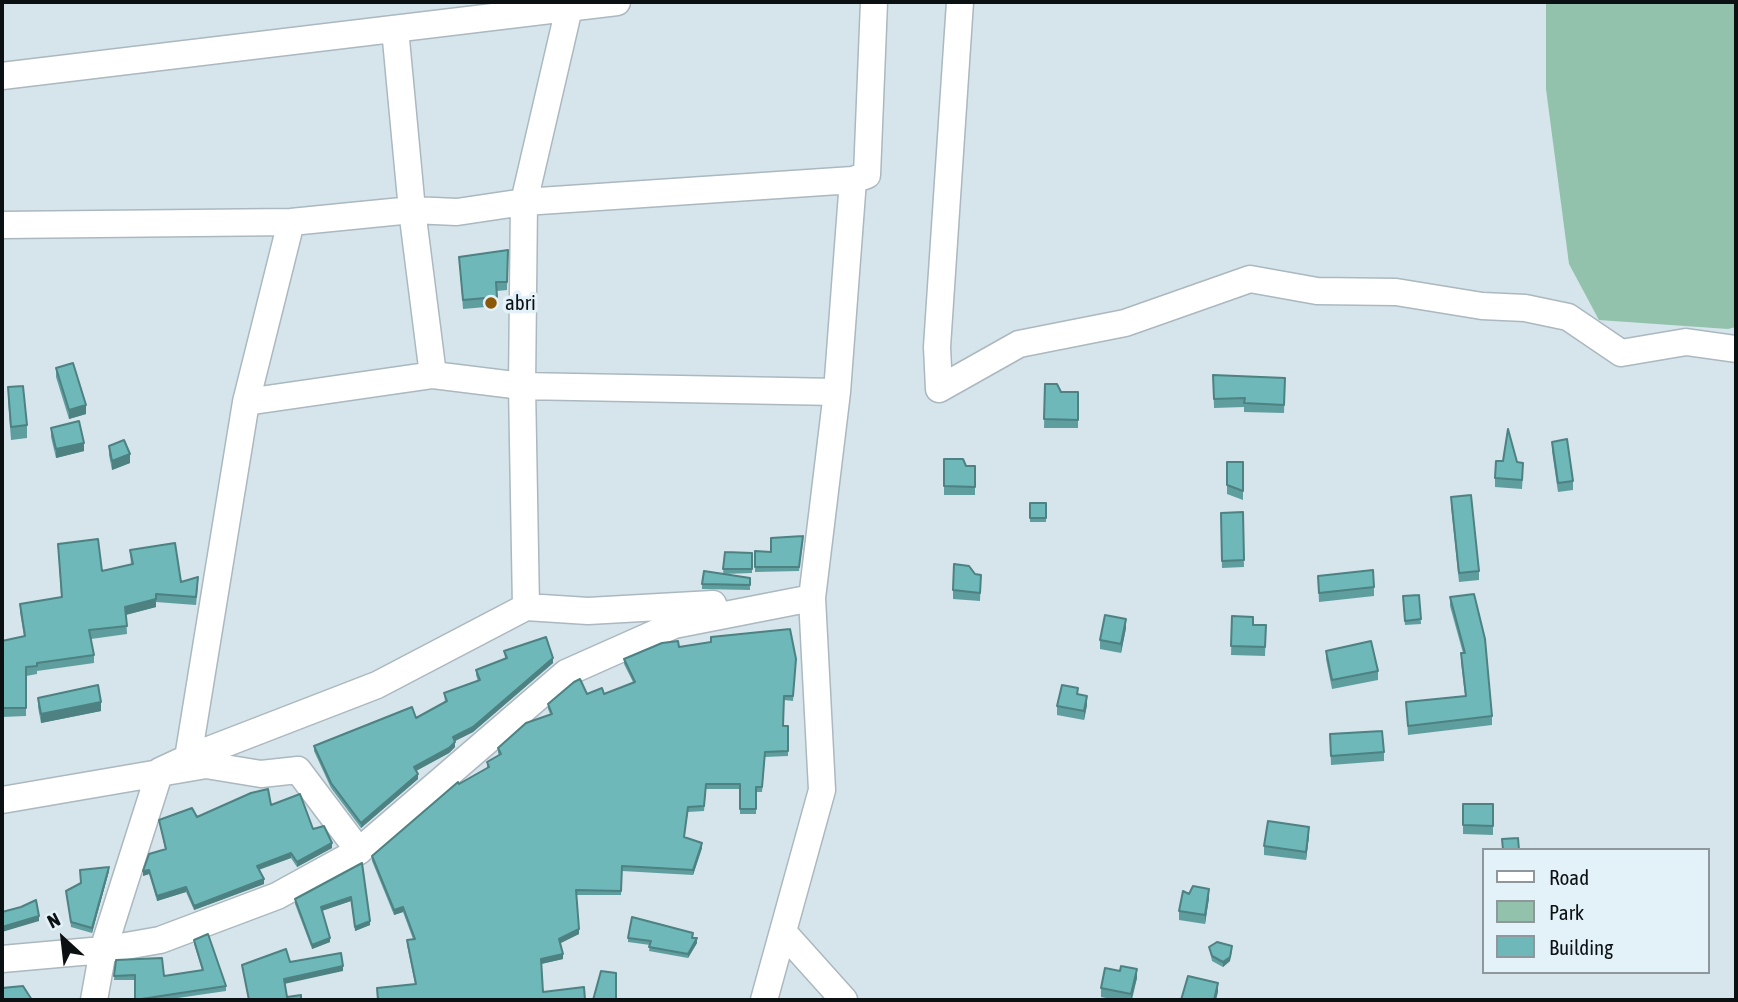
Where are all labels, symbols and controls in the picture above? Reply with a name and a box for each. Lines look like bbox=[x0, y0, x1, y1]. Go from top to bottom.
place label: abri bbox=[505, 290, 536, 316]
marker: abri bbox=[483, 295, 499, 311]
legend bbox=[1482, 848, 1710, 974]
text: Road bbox=[1549, 865, 1589, 889]
text: Park bbox=[1549, 900, 1584, 924]
north arrow bbox=[28, 904, 98, 974]
text: N bbox=[43, 908, 63, 933]
text: Building bbox=[1549, 935, 1613, 959]

